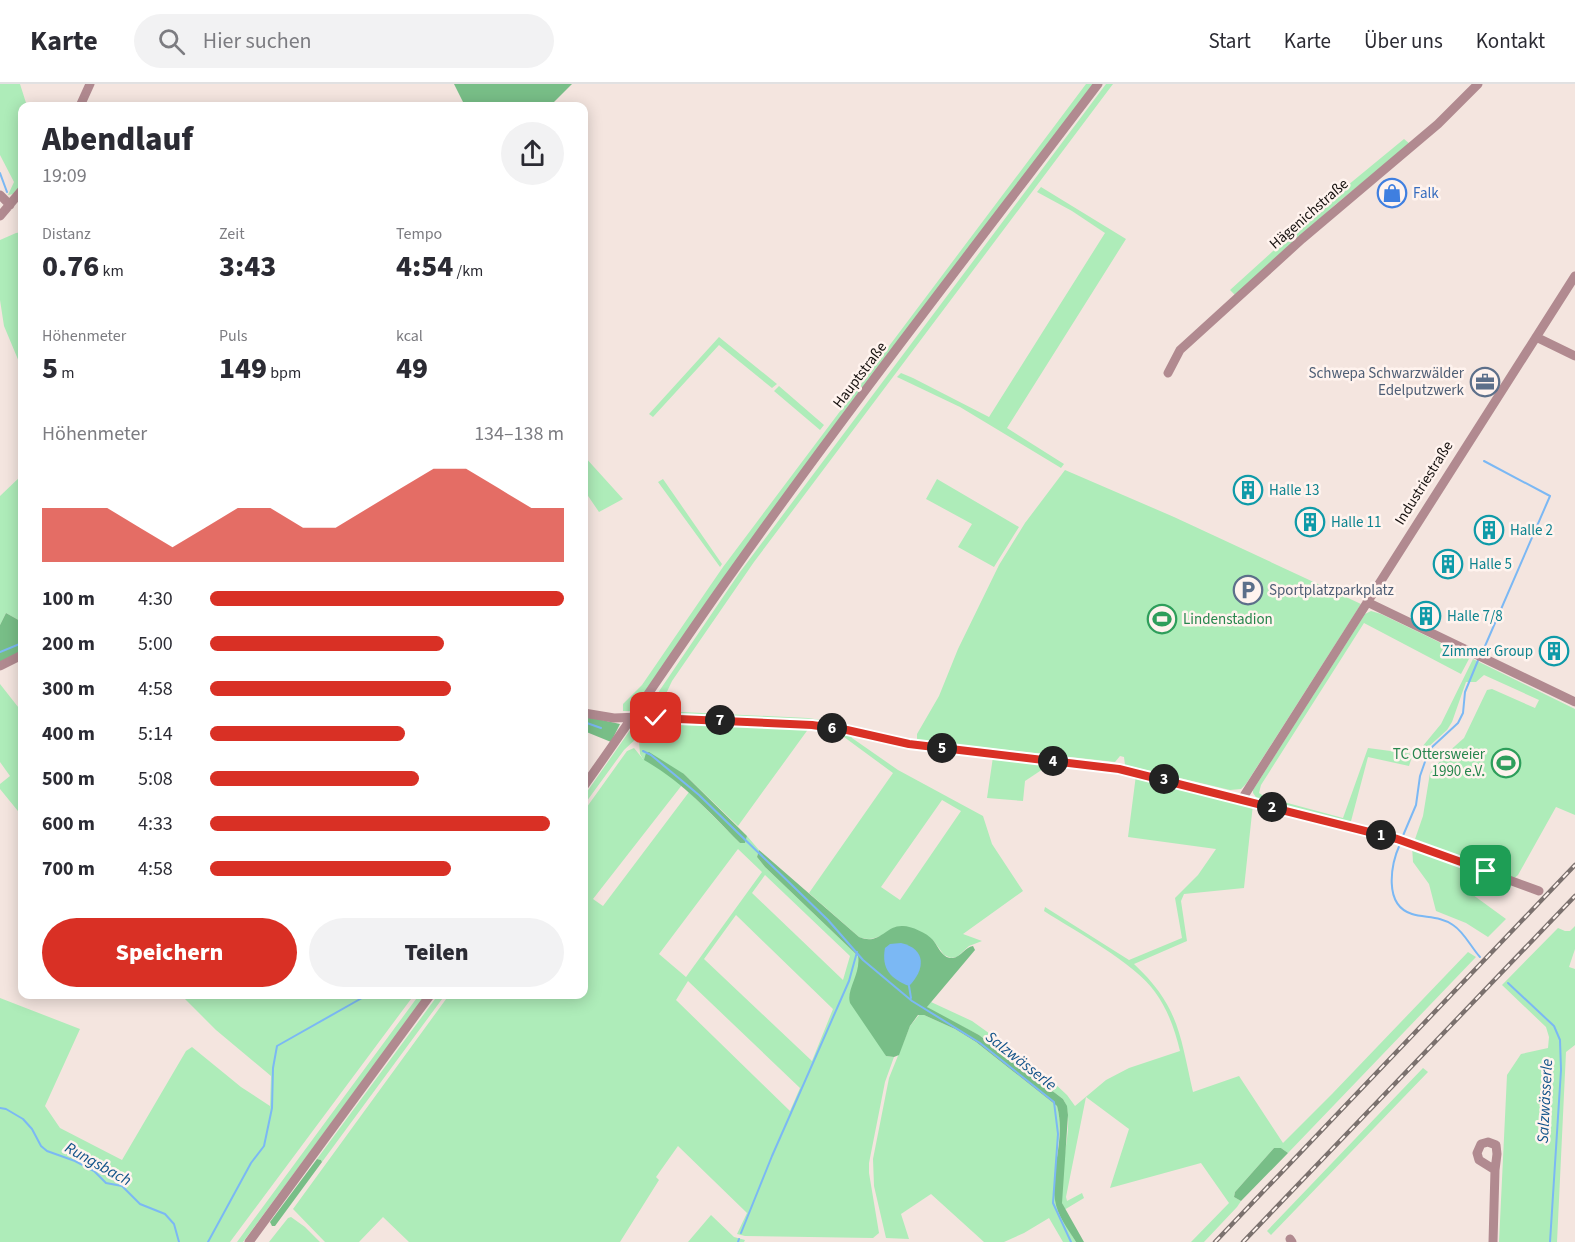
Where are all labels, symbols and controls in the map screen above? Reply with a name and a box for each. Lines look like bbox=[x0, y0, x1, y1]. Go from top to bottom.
search box bbox=[134, 14, 554, 68]
text: Karte bbox=[30, 21, 98, 61]
icon: search bbox=[155, 25, 188, 58]
text: Hier suchen bbox=[203, 25, 312, 57]
text: Start bbox=[1208, 26, 1251, 56]
text: Karte bbox=[1284, 26, 1331, 56]
text: Über uns bbox=[1364, 26, 1443, 56]
text: Kontakt bbox=[1476, 26, 1545, 56]
text: Abendlauf bbox=[42, 116, 193, 163]
button: share bbox=[501, 122, 564, 185]
text: 19:09 bbox=[42, 162, 87, 190]
street label: Hägenichstraße bbox=[1265, 174, 1353, 254]
shop icon: Falk bbox=[1376, 177, 1408, 209]
place label: Falk bbox=[1413, 183, 1439, 204]
text: Distanz bbox=[42, 223, 91, 245]
text: Zeit bbox=[219, 223, 245, 245]
text: Tempo bbox=[396, 223, 442, 245]
text: 0.76 bbox=[42, 245, 99, 288]
text: 3:43 bbox=[219, 245, 276, 288]
text: 4:54 bbox=[396, 245, 453, 288]
text: km bbox=[99, 260, 124, 282]
text: /km bbox=[453, 260, 483, 282]
text: Höhenmeter bbox=[42, 325, 126, 347]
text: Puls bbox=[219, 325, 248, 347]
text: kcal bbox=[396, 325, 423, 347]
street label: Hauptstraße bbox=[828, 338, 892, 412]
text: 5 bbox=[42, 347, 58, 390]
text: 149 bbox=[219, 347, 267, 390]
text: 49 bbox=[396, 347, 428, 390]
text: m bbox=[58, 362, 75, 384]
text: bpm bbox=[267, 362, 301, 384]
place label: Schwepa Schwarzwälder Edelputzwerk bbox=[1308, 363, 1465, 401]
office icon: Schwepa Schwarzwälder Edelputzwerk bbox=[1469, 366, 1501, 398]
text: Höhenmeter bbox=[42, 420, 147, 448]
text: 134–138 m bbox=[474, 420, 564, 448]
street label: Industriestraße bbox=[1390, 437, 1458, 529]
building icon: Halle 13 bbox=[1232, 474, 1264, 506]
place label: Halle 13 bbox=[1269, 480, 1319, 501]
building icon: Halle 11 bbox=[1294, 506, 1326, 538]
place label: Halle 11 bbox=[1331, 512, 1381, 533]
building icon: Halle 2 bbox=[1473, 514, 1505, 546]
place label: Halle 2 bbox=[1510, 520, 1553, 541]
building icon: Halle 5 bbox=[1432, 548, 1464, 580]
place label: Halle 5 bbox=[1469, 554, 1512, 575]
parking icon: Sportplatzparkplatz bbox=[1232, 574, 1264, 606]
place label: Sportplatzparkplatz bbox=[1269, 580, 1394, 601]
text: 100 m bbox=[42, 585, 95, 613]
text: 4:30 bbox=[138, 585, 173, 613]
building icon: Halle 7/8 bbox=[1410, 600, 1442, 632]
sports icon: Lindenstadion bbox=[1146, 603, 1178, 635]
place label: Halle 7/8 bbox=[1447, 606, 1503, 627]
place label: Lindenstadion bbox=[1183, 609, 1273, 630]
text: 200 m bbox=[42, 630, 95, 658]
text: 5:00 bbox=[138, 630, 173, 658]
building icon: Zimmer Group bbox=[1538, 635, 1570, 667]
place label: Zimmer Group bbox=[1442, 641, 1533, 662]
text: 300 m bbox=[42, 675, 95, 703]
text: 4:58 bbox=[138, 675, 173, 703]
pin bbox=[630, 692, 681, 743]
icon: check bbox=[639, 701, 672, 734]
pin: 7 bbox=[705, 705, 735, 735]
text: 7 bbox=[716, 709, 724, 731]
pin: 6 bbox=[817, 713, 847, 743]
text: 6 bbox=[828, 717, 836, 739]
text: 400 m bbox=[42, 720, 95, 748]
text: 5:14 bbox=[138, 720, 173, 748]
pin: 5 bbox=[927, 733, 957, 763]
text: 5 bbox=[938, 737, 946, 759]
place label: TC Ottersweier 1990 e.V. bbox=[1393, 744, 1486, 782]
pin: 4 bbox=[1038, 746, 1068, 776]
sports icon: TC Ottersweier 1990 e.V. bbox=[1490, 747, 1522, 779]
text: 4 bbox=[1049, 750, 1057, 772]
pin: 3 bbox=[1149, 764, 1179, 794]
text: 500 m bbox=[42, 765, 95, 793]
text: 5:08 bbox=[138, 765, 173, 793]
text: 3 bbox=[1160, 768, 1168, 790]
pin: 2 bbox=[1257, 792, 1287, 822]
text: 2 bbox=[1268, 796, 1276, 818]
text: 600 m bbox=[42, 810, 95, 838]
text: 4:33 bbox=[138, 810, 173, 838]
pin: 1 bbox=[1366, 820, 1396, 850]
text: 1 bbox=[1377, 824, 1385, 846]
pin bbox=[1460, 845, 1511, 896]
icon: arrive bbox=[1469, 854, 1502, 887]
text: 700 m bbox=[42, 855, 95, 883]
text: 4:58 bbox=[138, 855, 173, 883]
button: Speichern bbox=[42, 918, 297, 987]
button: Teilen bbox=[309, 918, 564, 987]
water label: Salzwässerle bbox=[981, 1026, 1061, 1096]
water label: Salzwässerle bbox=[1532, 1058, 1558, 1144]
water label: Rungsbach bbox=[61, 1137, 135, 1191]

